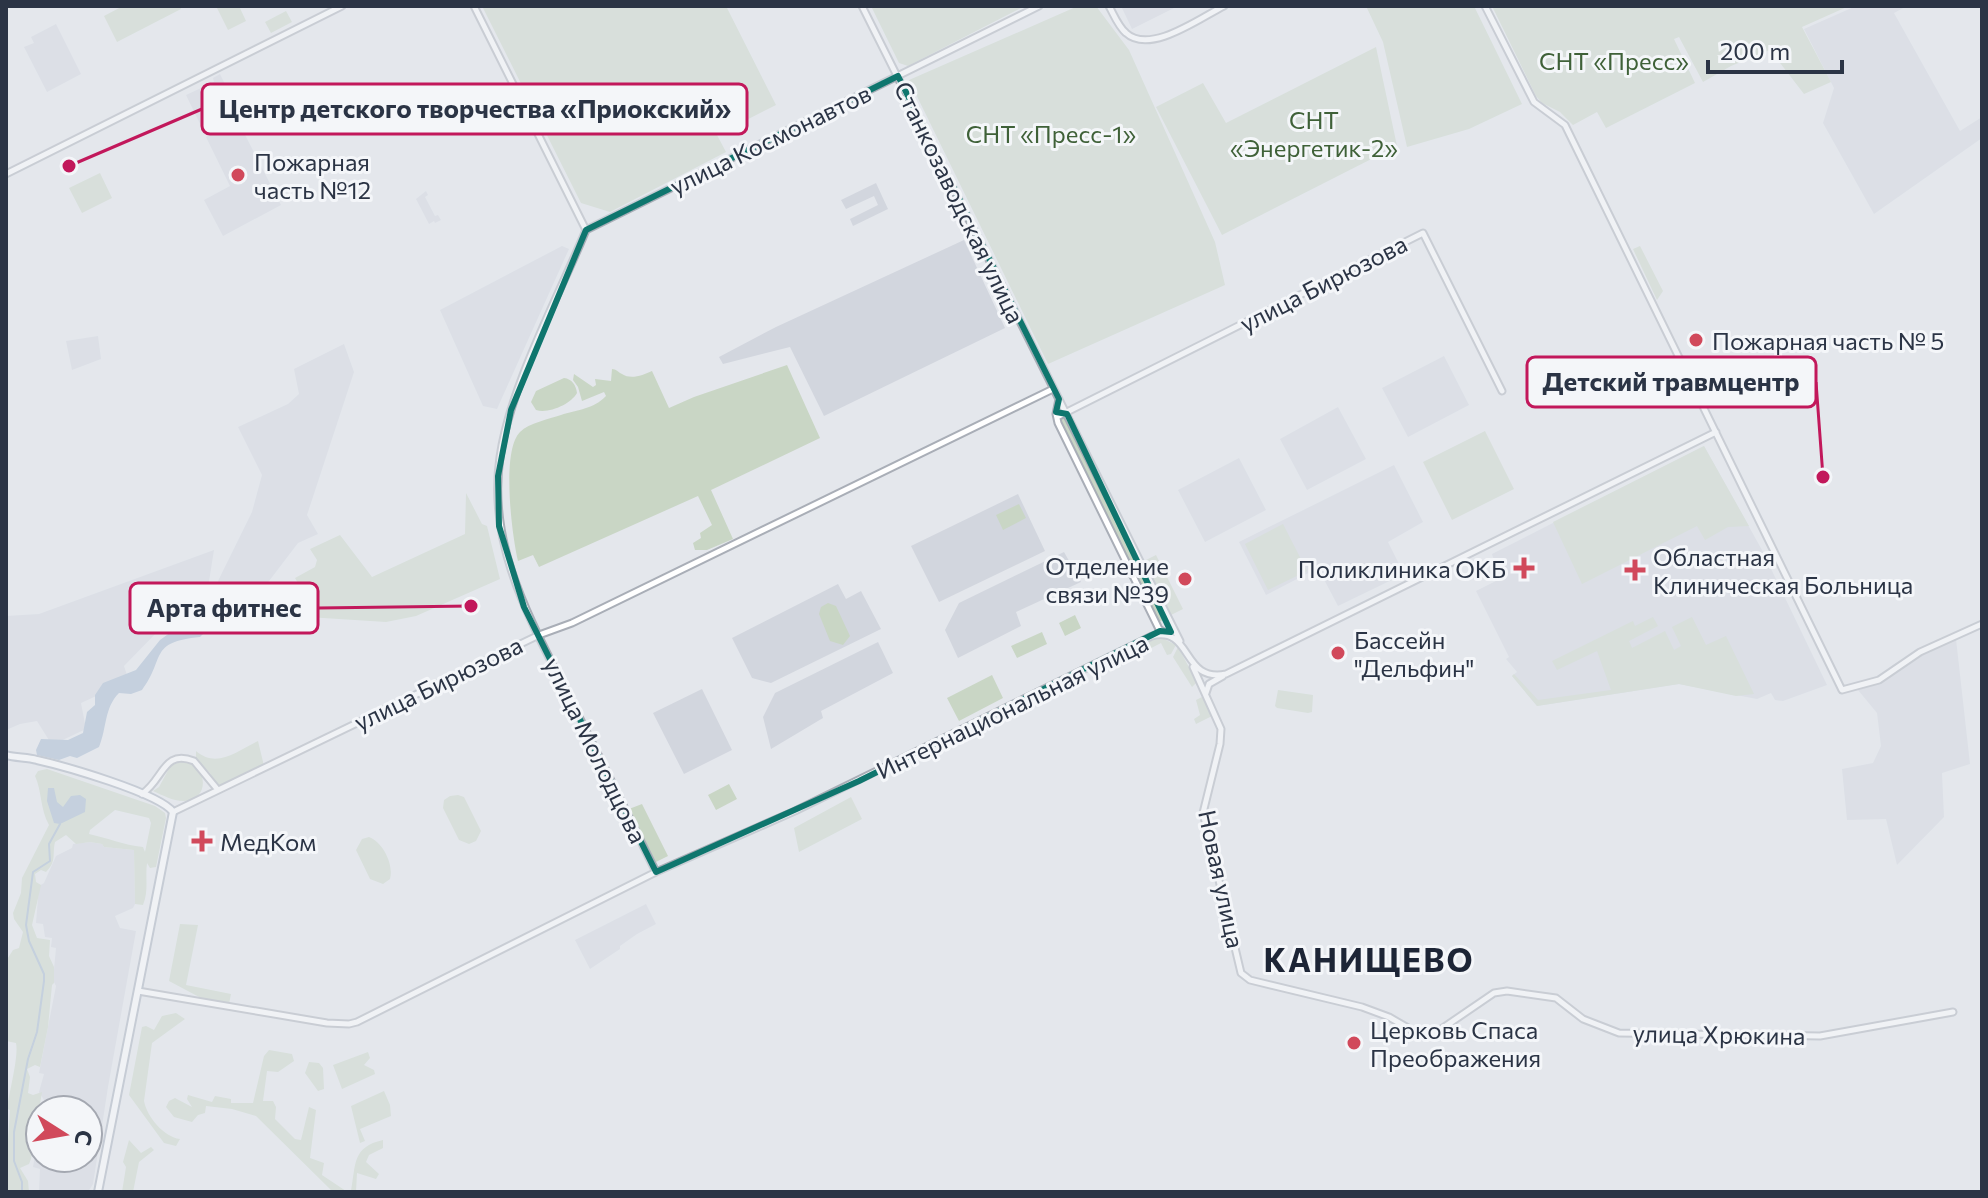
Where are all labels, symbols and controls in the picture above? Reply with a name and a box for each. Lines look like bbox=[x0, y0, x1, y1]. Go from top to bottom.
scale bar bbox=[1708, 24, 1842, 74]
text: 200 m bbox=[1720, 36, 1790, 65]
park label: СНТ «Пресс» bbox=[1539, 46, 1689, 75]
street label: Станкозаводская улица bbox=[889, 76, 1031, 328]
street label: улица Космонавтов bbox=[665, 78, 875, 200]
callout: Центр детского творчества «Приокский» bbox=[202, 84, 747, 134]
text: Центр детского творчества «Приокский» bbox=[219, 92, 731, 123]
park label: СНТ «Энергетик-2» bbox=[1230, 105, 1398, 162]
park label: СНТ «Пресс-1» bbox=[966, 119, 1136, 148]
place label: Пожарная часть №12 bbox=[254, 147, 371, 204]
marker: Пожарная часть №12 bbox=[229, 166, 247, 184]
street label: улица Бирюзова bbox=[1235, 228, 1411, 338]
place label: Пожарная часть № 5 bbox=[1712, 326, 1944, 355]
marker: Пожарная часть № 5 bbox=[1687, 331, 1705, 349]
callout: Детский травмцентр bbox=[1527, 357, 1816, 407]
text: Детский травмцентр bbox=[1542, 365, 1800, 396]
place label: Областная Клиническая Больница bbox=[1653, 542, 1913, 599]
place label: Отделение связи №39 bbox=[1045, 551, 1169, 608]
place label: Поликлиника ОКБ bbox=[1298, 554, 1506, 583]
marker: Поликлиника ОКБ bbox=[1513, 557, 1535, 579]
marker: Областная Клиническая Больница bbox=[1624, 559, 1646, 581]
marker: Отделение связи №39 bbox=[1176, 570, 1194, 588]
callout: Арта фитнес bbox=[130, 583, 318, 633]
text: Арта фитнес bbox=[146, 591, 302, 622]
place label: Бассейн "Дельфин" bbox=[1354, 625, 1475, 682]
street label: Интернациональная улица bbox=[871, 627, 1153, 785]
street label: улица Бирюзова bbox=[349, 630, 527, 736]
marker: Бассейн "Дельфин" bbox=[1329, 644, 1347, 662]
street label: улица Молодцова bbox=[539, 652, 653, 848]
street label: Новая улица bbox=[1193, 807, 1251, 951]
place label: МедКом bbox=[220, 827, 316, 856]
marker: МедКом bbox=[191, 830, 213, 852]
district label: КАНИЩЕВО bbox=[1264, 939, 1474, 979]
place label: Церковь Спаса Преображения bbox=[1370, 1015, 1541, 1072]
street label: улица Хрюкина bbox=[1632, 1018, 1806, 1050]
marker: Церковь Спаса Преображения bbox=[1345, 1034, 1363, 1052]
north arrow bbox=[24, 1094, 104, 1174]
text: С bbox=[69, 1128, 99, 1148]

